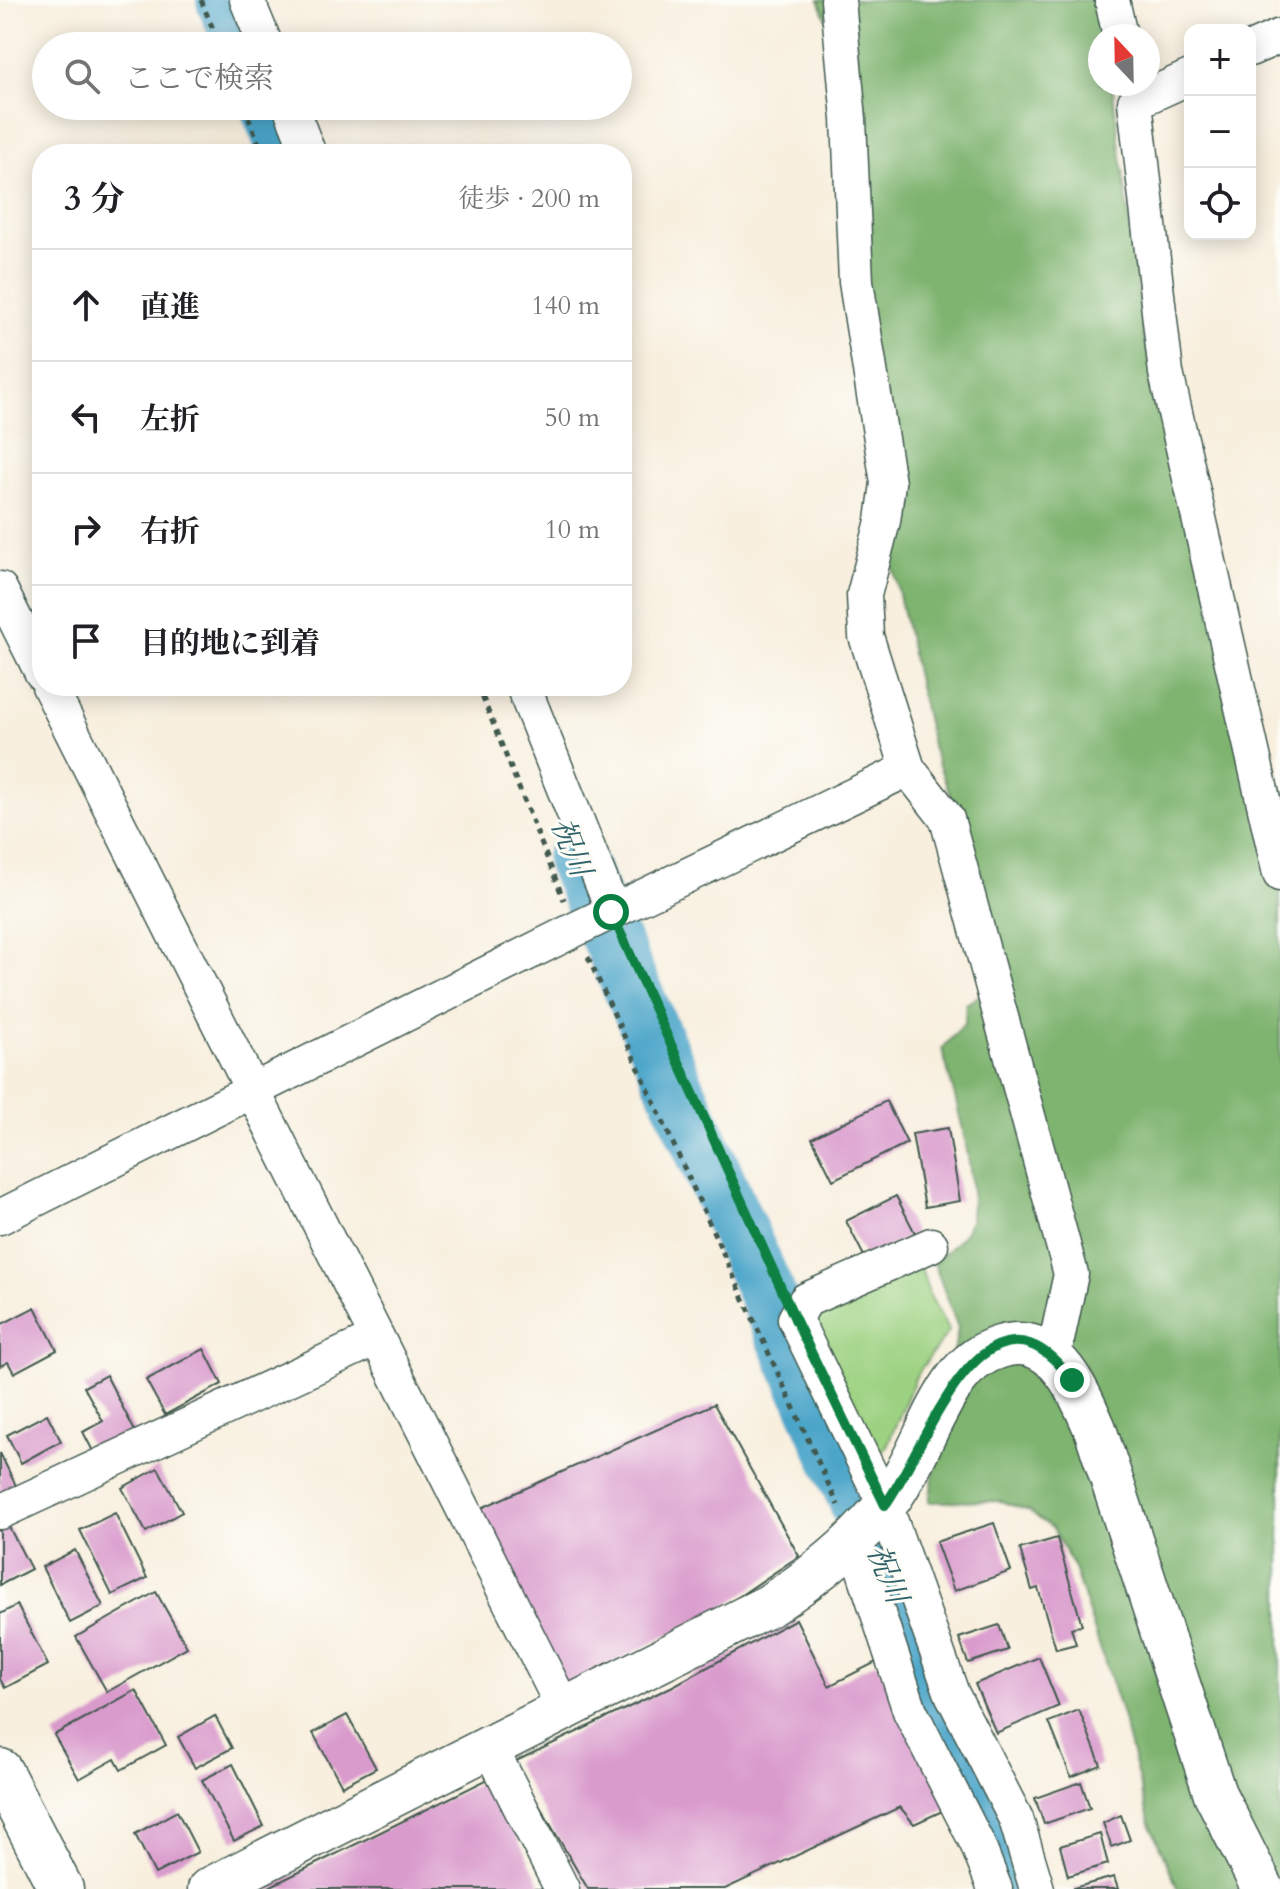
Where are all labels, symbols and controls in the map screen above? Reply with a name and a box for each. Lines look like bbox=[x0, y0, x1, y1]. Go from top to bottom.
north arrow bbox=[1088, 24, 1160, 96]
map controls bbox=[1184, 24, 1256, 240]
button: + bbox=[1184, 24, 1256, 96]
search box bbox=[32, 32, 632, 120]
icon: search bbox=[60, 54, 104, 98]
text: ここで検索 bbox=[124, 58, 274, 99]
button: − bbox=[1184, 96, 1256, 168]
button: locate bbox=[1184, 168, 1256, 240]
text: 3 分 bbox=[64, 176, 125, 222]
text: 徒歩 · 200 m bbox=[459, 181, 600, 216]
icon: ahead bbox=[64, 283, 108, 327]
text: 直進 bbox=[140, 287, 200, 328]
text: 140 m bbox=[531, 288, 600, 323]
icon: left bbox=[64, 395, 108, 439]
text: 左折 bbox=[140, 399, 200, 440]
text: 50 m bbox=[544, 400, 600, 435]
icon: right bbox=[64, 507, 108, 551]
text: 右折 bbox=[140, 511, 200, 552]
text: 10 m bbox=[544, 512, 600, 547]
icon: arrive bbox=[64, 619, 108, 663]
text: 目的地に到着 bbox=[140, 623, 320, 664]
water label: 祝川 bbox=[541, 812, 602, 885]
route start bbox=[593, 894, 629, 930]
route end bbox=[1054, 1362, 1090, 1398]
water label: 祝川 bbox=[857, 1539, 918, 1612]

